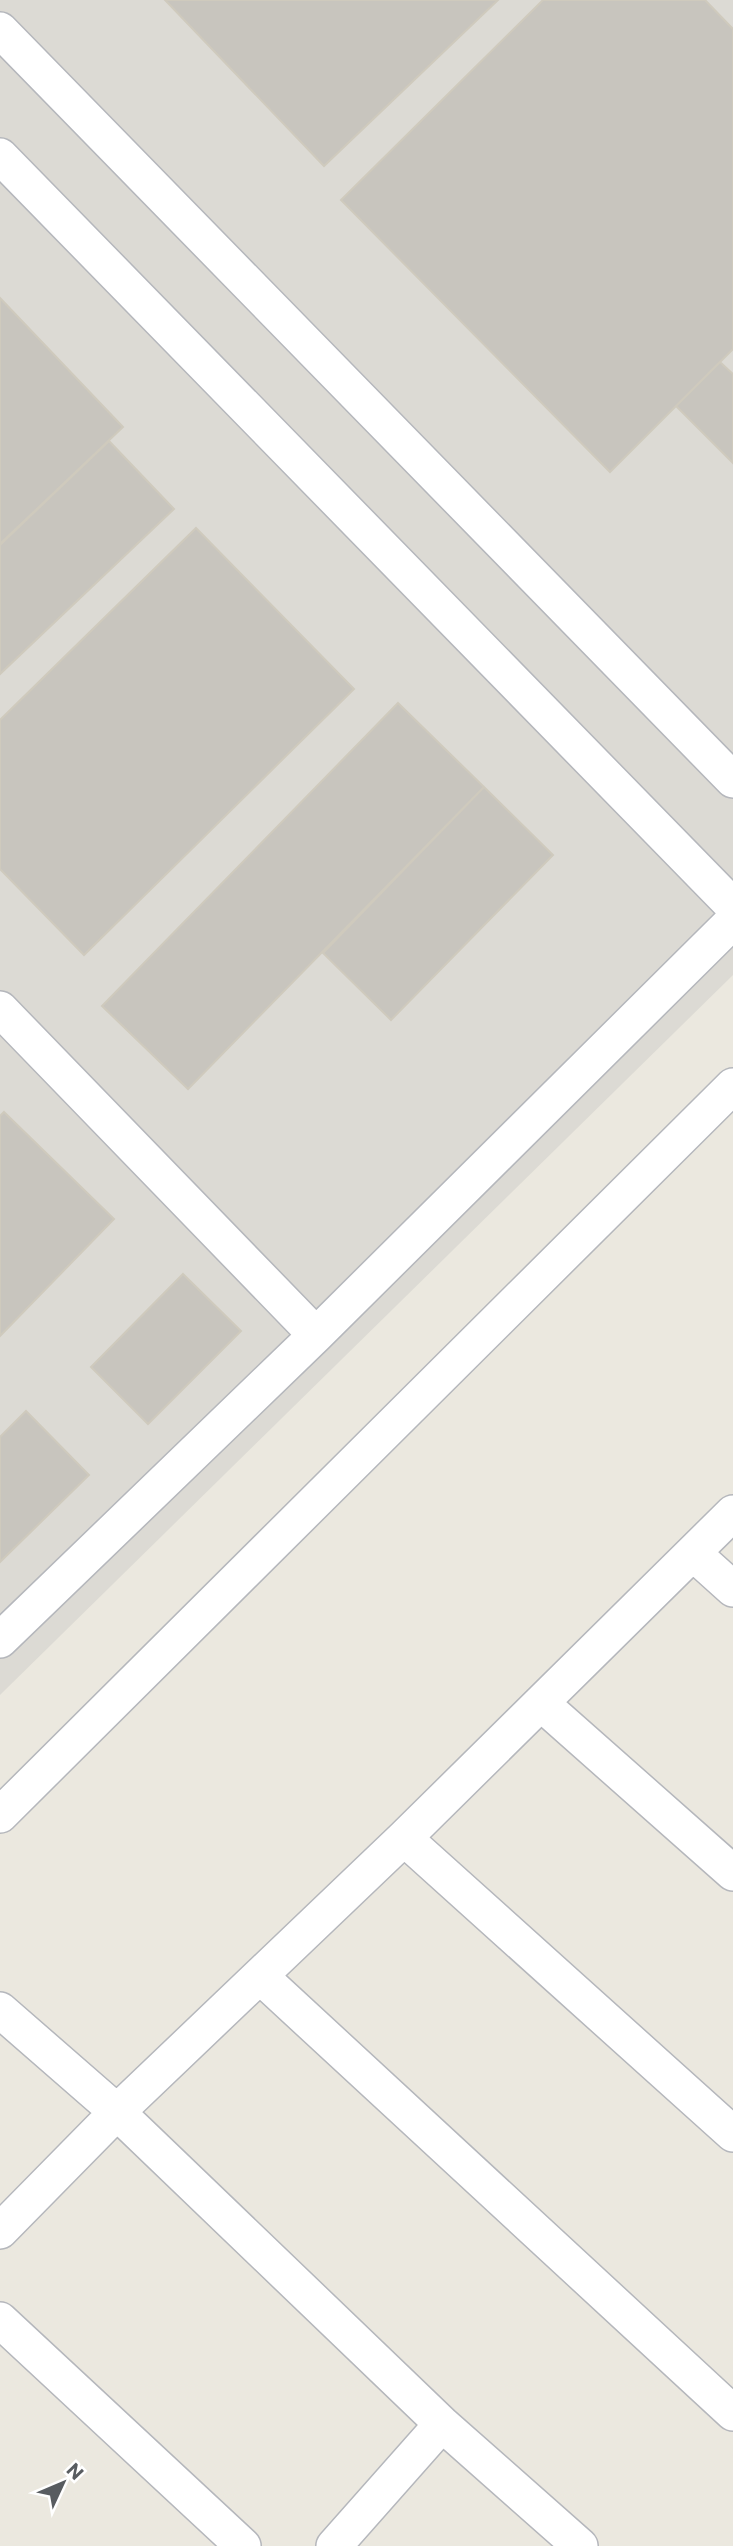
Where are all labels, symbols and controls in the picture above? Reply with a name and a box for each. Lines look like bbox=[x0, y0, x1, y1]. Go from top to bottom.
north arrow bbox=[28, 2448, 98, 2518]
text: N bbox=[62, 2458, 89, 2484]

